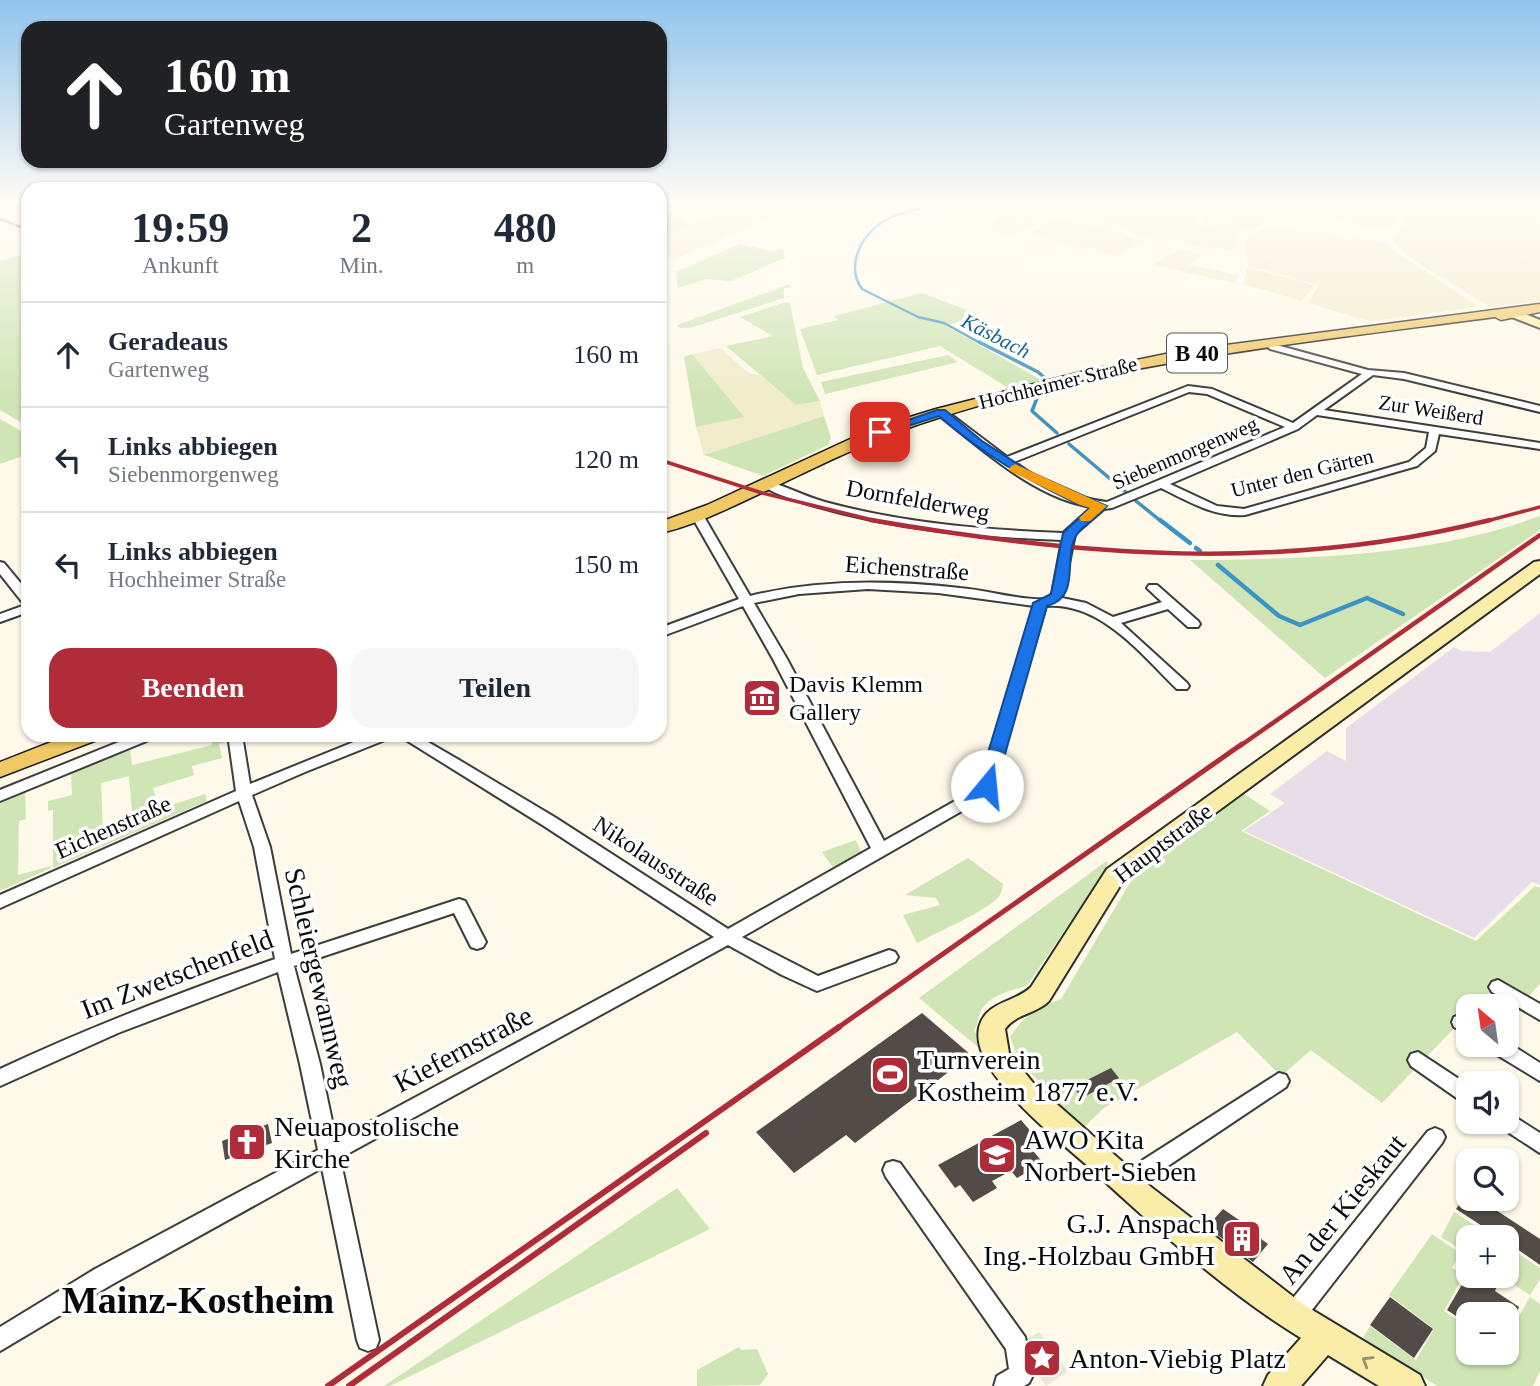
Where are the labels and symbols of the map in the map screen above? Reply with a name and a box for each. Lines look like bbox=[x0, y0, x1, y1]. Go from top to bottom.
water label: Käsbach bbox=[957, 308, 1034, 363]
road number: B 40 bbox=[1167, 334, 1227, 372]
street label: Hochheimer Straße bbox=[976, 352, 1140, 414]
street label: Zur Weißerd bbox=[1377, 390, 1486, 430]
pin bbox=[850, 402, 910, 462]
street label: Siebenmorgenweg bbox=[1109, 411, 1262, 495]
street label: Unter den Gärten bbox=[1228, 444, 1376, 502]
street label: Dornfelderweg bbox=[844, 475, 992, 525]
street label: Eichenstraße bbox=[844, 551, 970, 585]
place label: Davis Klemm Gallery bbox=[789, 671, 923, 725]
museum icon: Davis Klemm Gallery bbox=[741, 677, 783, 719]
position arrow bbox=[950, 749, 1024, 823]
street label: Eichenstraße bbox=[51, 790, 175, 864]
street label: Hauptstraße bbox=[1109, 798, 1217, 888]
street label: Nikolausstraße bbox=[589, 811, 723, 911]
street label: Schleiergewannweg bbox=[279, 865, 359, 1091]
street label: Im Zwetschenfeld bbox=[77, 923, 277, 1025]
north arrow bbox=[1456, 994, 1519, 1057]
street label: Kiefernstraße bbox=[388, 1000, 538, 1098]
place label: Turnverein Kostheim 1877 e.V. bbox=[917, 1044, 1139, 1107]
sports icon: Turnverein Kostheim 1877 e.V. bbox=[869, 1054, 911, 1096]
place label: Neuapostolische Kirche bbox=[274, 1111, 459, 1174]
church icon: Neuapostolische Kirche bbox=[226, 1121, 268, 1163]
place label: AWO Kita Norbert-Sieben bbox=[1024, 1124, 1197, 1187]
street label: An der Kieskaut bbox=[1272, 1128, 1412, 1290]
school or university icon: AWO Kita Norbert-Sieben bbox=[976, 1134, 1018, 1176]
place label: G.J. Anspach Ing.-Holzbau GmbH bbox=[983, 1208, 1215, 1271]
building icon: G.J. Anspach Ing.-Holzbau GmbH bbox=[1221, 1218, 1263, 1260]
district label: Mainz-Kostheim bbox=[62, 1279, 334, 1321]
place icon: Anton-Viebig Platz bbox=[1021, 1337, 1063, 1379]
place label: Anton-Viebig Platz bbox=[1069, 1343, 1286, 1374]
one-way arrow bbox=[1361, 1356, 1374, 1369]

